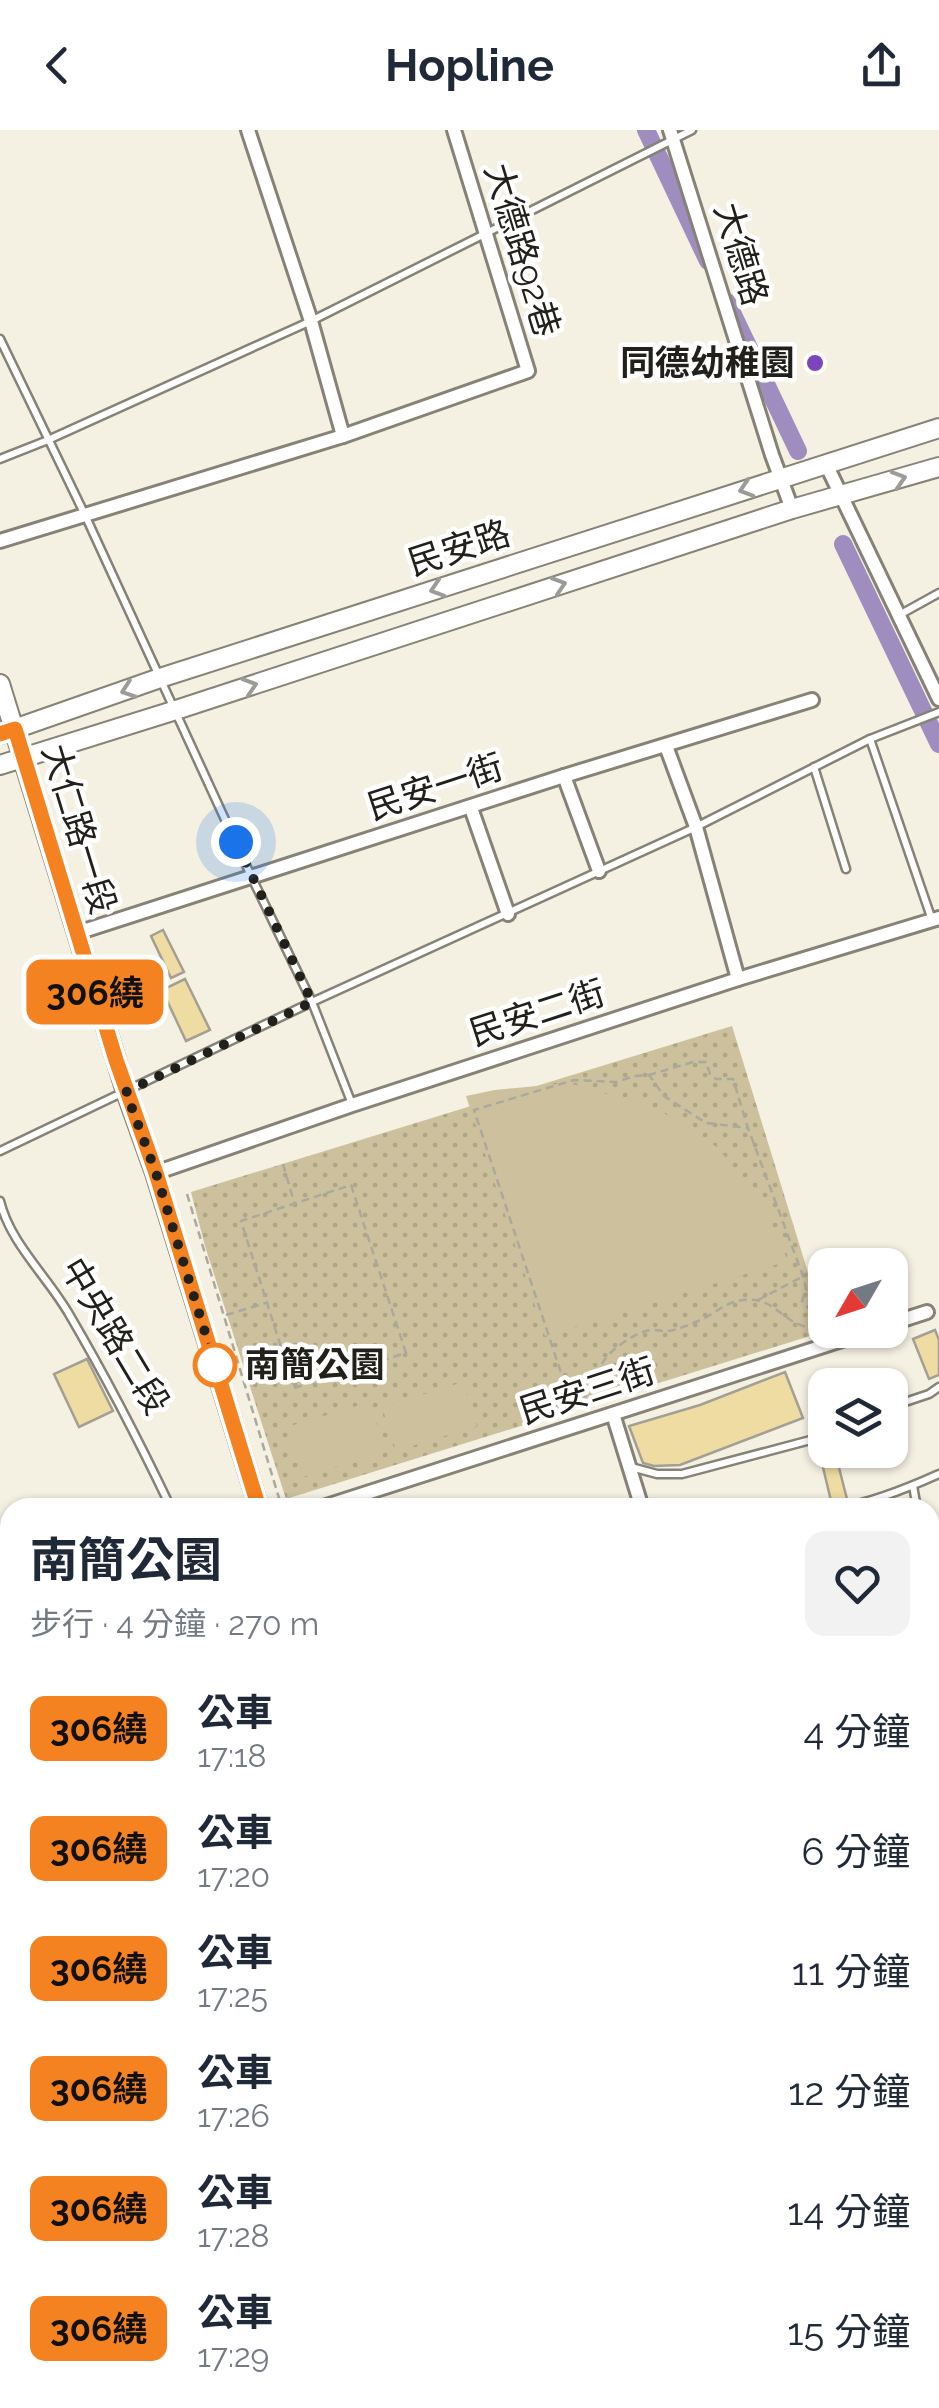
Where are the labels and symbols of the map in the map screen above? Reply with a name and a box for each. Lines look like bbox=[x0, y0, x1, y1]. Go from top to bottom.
street label: 大德路92巷 bbox=[477, 158, 568, 341]
street label: 大德路 bbox=[707, 198, 776, 310]
place label: 同德幼稚園 bbox=[620, 342, 795, 383]
marker: 同德幼稚園 bbox=[804, 352, 826, 374]
one-way arrow bbox=[890, 470, 907, 490]
one-way arrow bbox=[738, 478, 755, 498]
street label: 民安路 bbox=[403, 512, 515, 583]
one-way arrow bbox=[550, 576, 567, 597]
one-way arrow bbox=[429, 577, 446, 598]
one-way arrow bbox=[241, 677, 258, 698]
one-way arrow bbox=[120, 678, 137, 699]
street label: 大仁路一段 bbox=[34, 739, 125, 919]
street label: 民安一街 bbox=[362, 745, 508, 828]
your location bbox=[211, 817, 261, 867]
line badge: 306繞 bbox=[25, 960, 165, 1024]
street label: 民安二街 bbox=[464, 971, 610, 1054]
north arrow bbox=[808, 1248, 908, 1348]
street label: 中央路二段 bbox=[53, 1250, 178, 1421]
marker: 南簡公園 bbox=[194, 1344, 236, 1386]
place label: 南簡公園 bbox=[245, 1344, 385, 1385]
street label: 民安三街 bbox=[514, 1349, 660, 1432]

